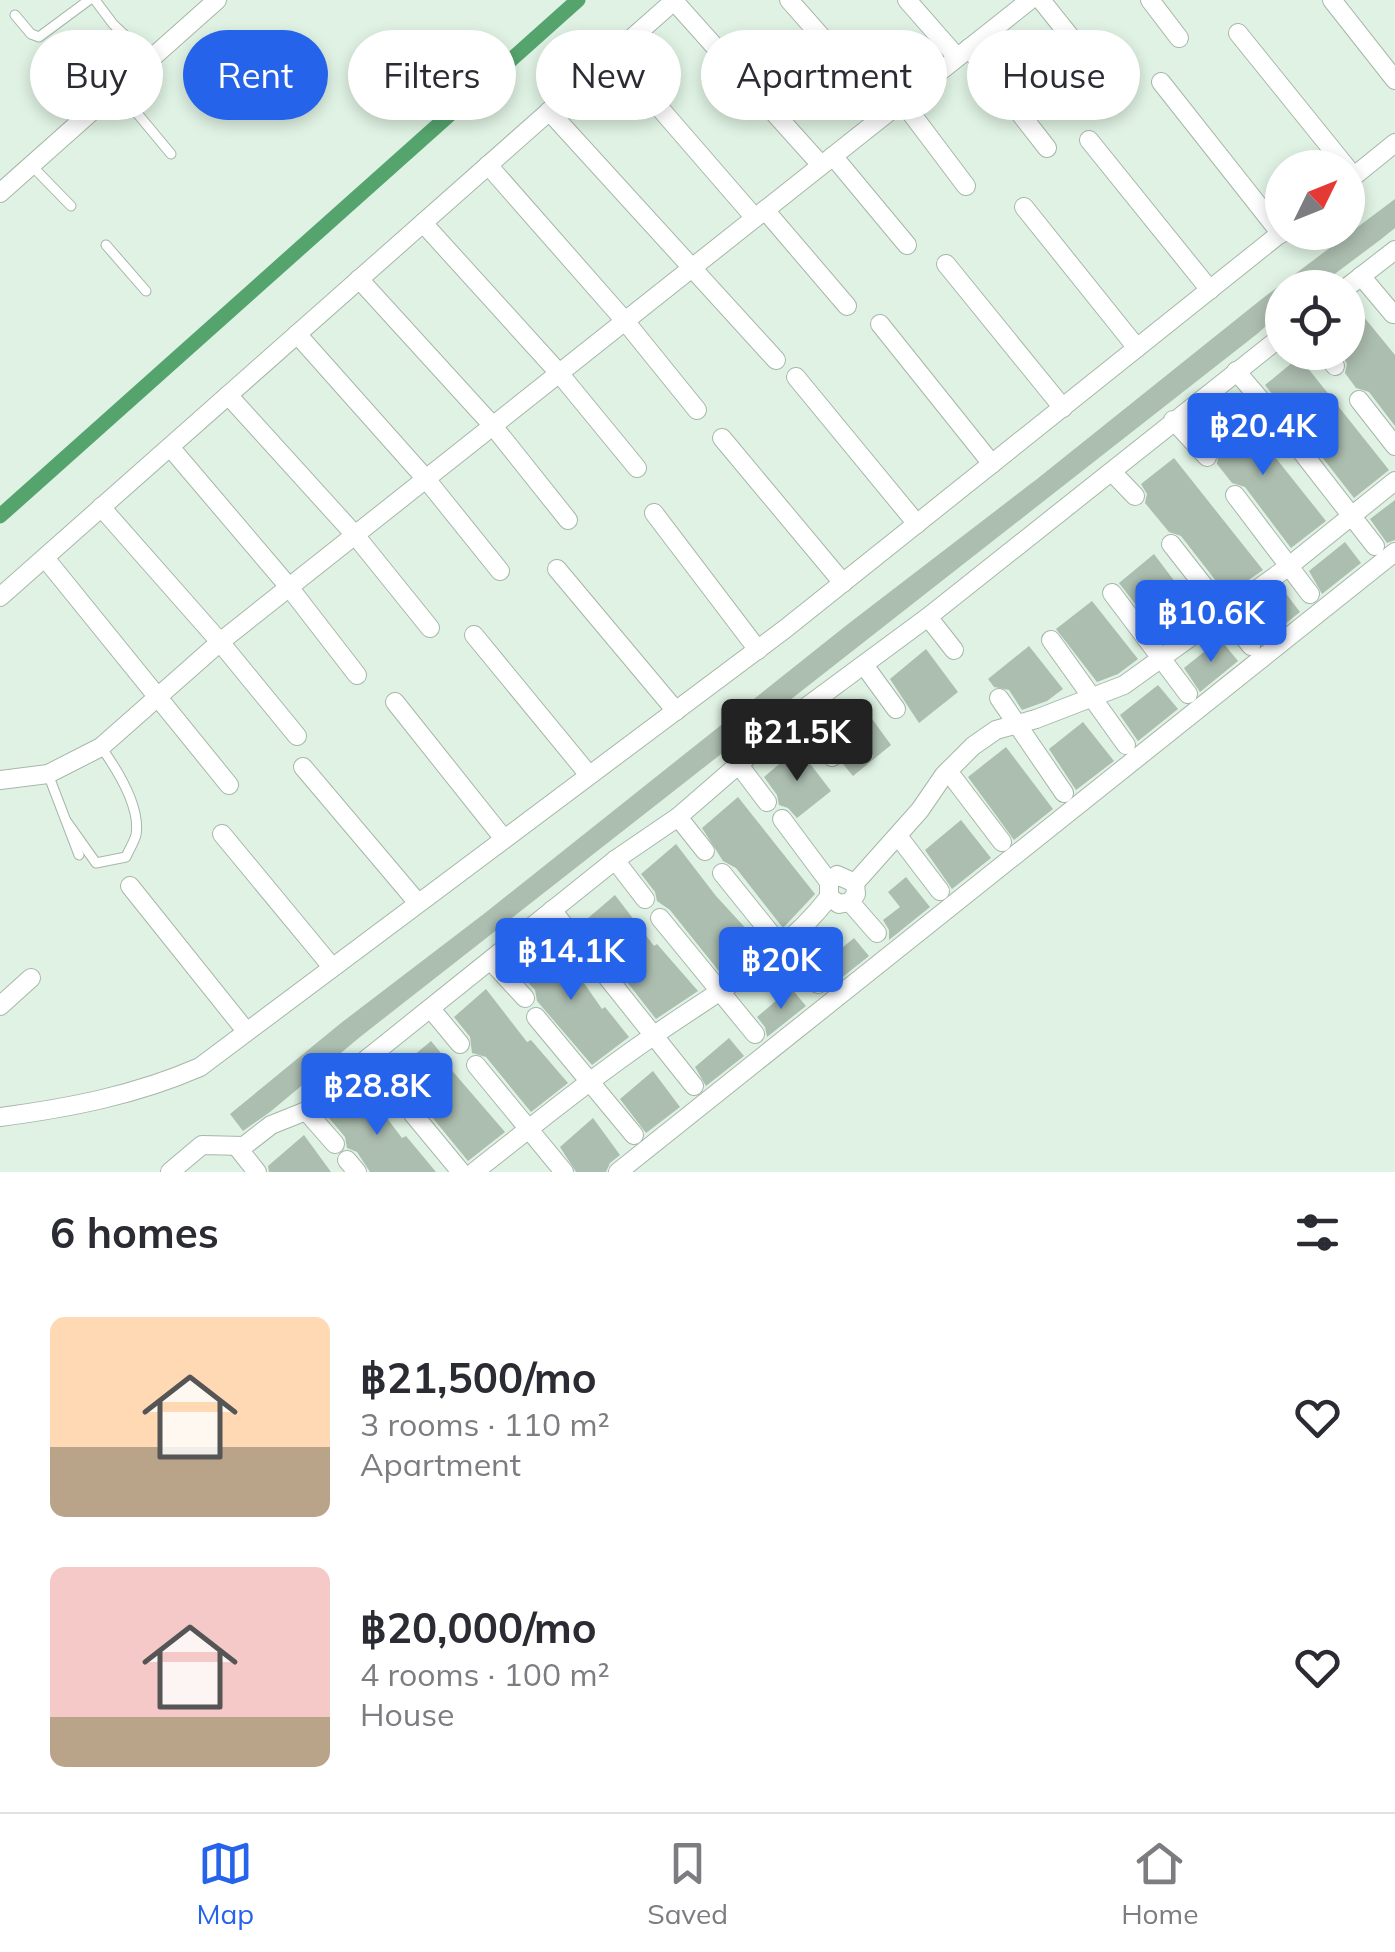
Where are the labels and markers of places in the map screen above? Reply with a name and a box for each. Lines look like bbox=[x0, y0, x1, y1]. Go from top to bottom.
pin: ฿20.4K bbox=[1182, 393, 1344, 478]
pin: ฿10.6K bbox=[1130, 580, 1292, 665]
pin: ฿21.5K bbox=[716, 699, 878, 784]
pin: ฿14.1K bbox=[490, 918, 652, 1003]
pin: ฿20K bbox=[722, 927, 840, 1012]
pin: ฿28.8K bbox=[296, 1053, 458, 1138]

